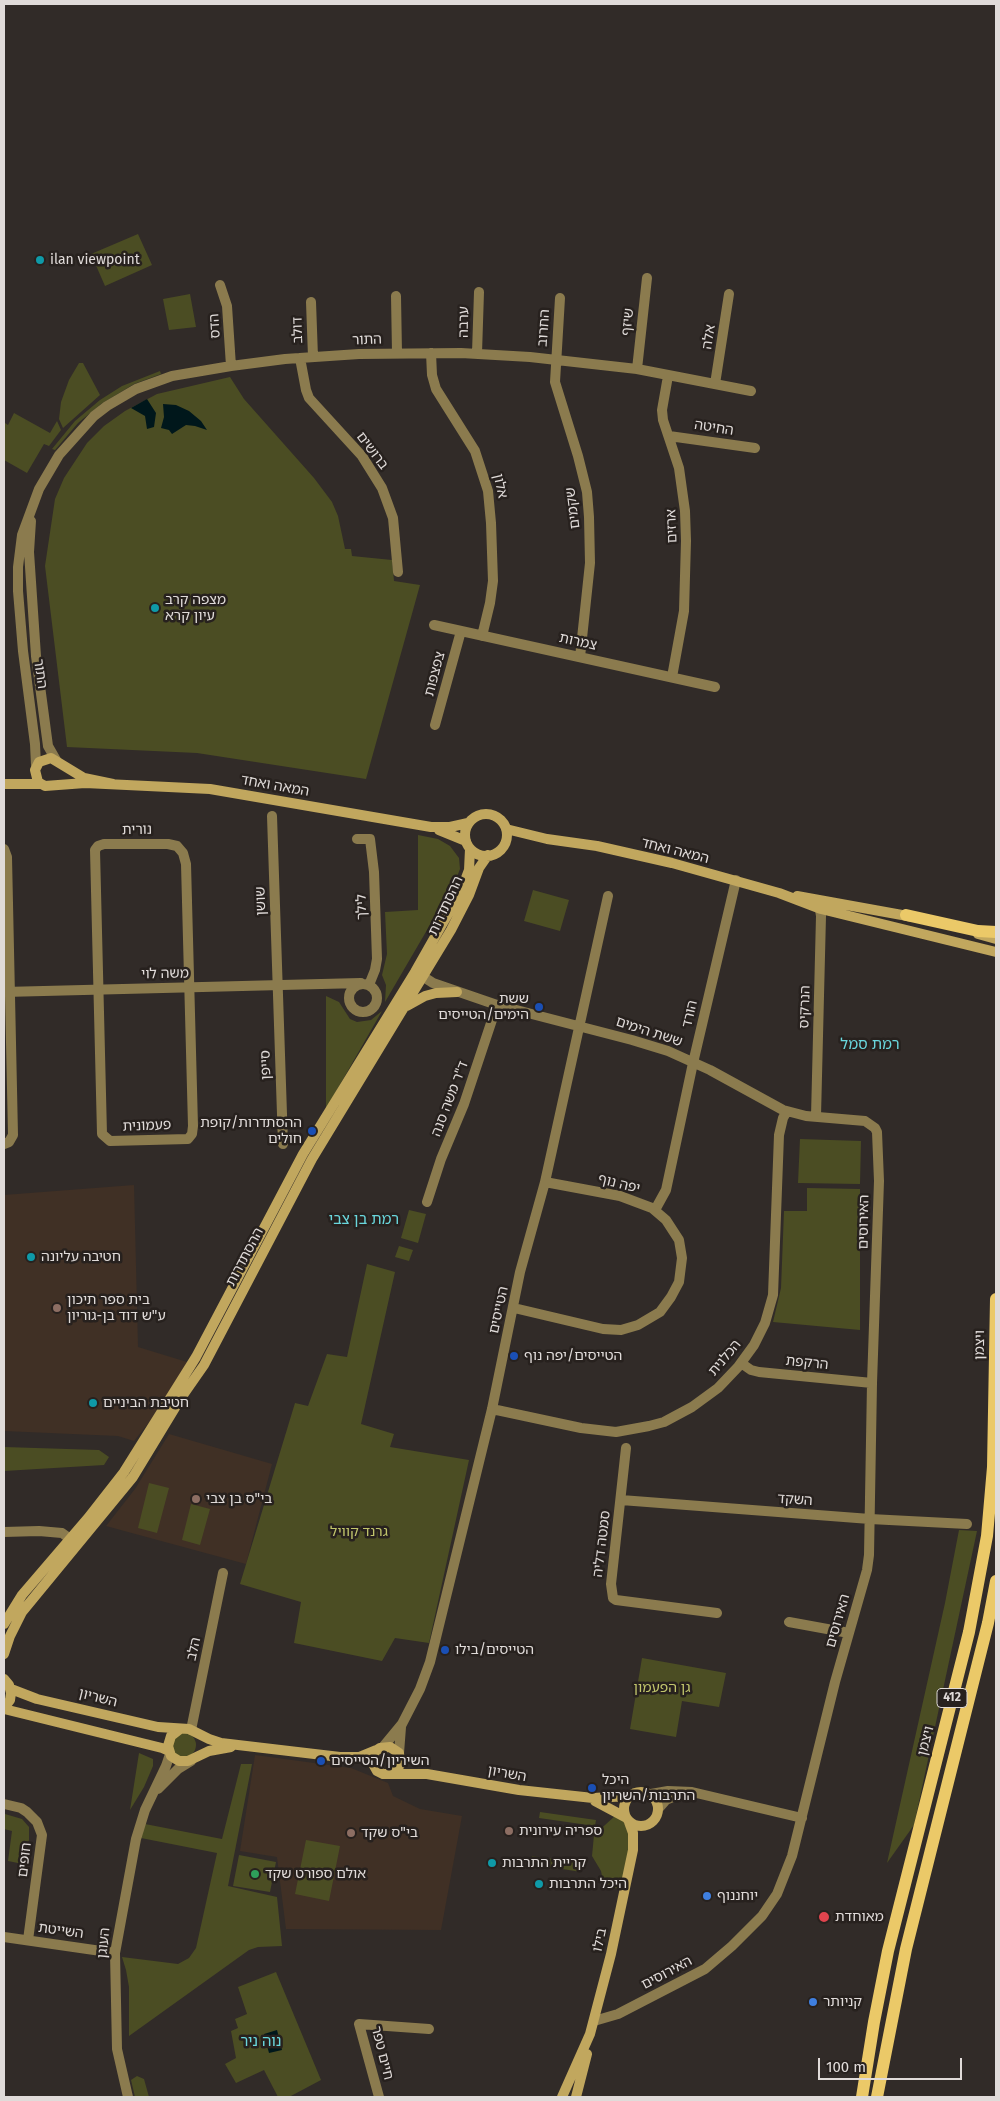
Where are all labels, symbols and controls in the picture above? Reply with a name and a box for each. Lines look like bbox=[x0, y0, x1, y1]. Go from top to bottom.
place label: ilan viewpoint bbox=[50, 252, 140, 268]
marker: ilan viewpoint bbox=[34, 254, 46, 266]
street label: ערבה bbox=[455, 306, 473, 338]
street label: שיזף bbox=[618, 307, 638, 337]
street label: החרוב bbox=[534, 309, 554, 347]
street label: הדס bbox=[206, 313, 224, 339]
street label: דולב bbox=[289, 316, 307, 344]
street label: אלה bbox=[699, 323, 719, 351]
street label: התור bbox=[352, 331, 382, 349]
street label: החיטה bbox=[693, 417, 735, 439]
street label: ברושים bbox=[352, 429, 392, 473]
street label: אלון bbox=[489, 472, 511, 500]
street label: שקמים bbox=[562, 486, 584, 530]
street label: ארזים bbox=[663, 509, 681, 543]
place label: מצפה קרב עיון קרא bbox=[165, 592, 226, 624]
marker: מצפה קרב עיון קרא bbox=[149, 602, 161, 614]
street label: צמרות bbox=[558, 630, 598, 654]
street label: צפצפות bbox=[421, 650, 449, 698]
street label: התור bbox=[30, 658, 50, 690]
street label: המאה ואחד bbox=[239, 772, 311, 800]
street label: נורית bbox=[122, 821, 152, 839]
street label: המאה ואחד bbox=[639, 834, 711, 868]
street label: ההסתדרות bbox=[425, 874, 467, 938]
street label: שושן bbox=[252, 886, 270, 916]
street label: לילך bbox=[353, 894, 371, 920]
street label: משה לוי bbox=[141, 965, 189, 983]
street label: הנרקיס bbox=[796, 985, 814, 1029]
place label: ששת הימים/הטייסים bbox=[438, 991, 529, 1024]
street label: הורד bbox=[679, 999, 701, 1029]
marker: ששת הימים/הטייסים bbox=[533, 1001, 545, 1013]
street label: ששת הימים bbox=[614, 1013, 684, 1051]
district label: רמת סמל bbox=[840, 1036, 900, 1054]
street label: סייפן bbox=[257, 1050, 275, 1080]
street label: ד"ר משה סנה bbox=[428, 1059, 472, 1139]
place label: ההסתדרות/קופת חולים bbox=[200, 1115, 302, 1148]
street label: פעמונית bbox=[122, 1117, 172, 1135]
marker: ההסתדרות/קופת חולים bbox=[306, 1125, 318, 1137]
street label: יפה נוף bbox=[596, 1171, 642, 1197]
street label: האירוסים bbox=[855, 1194, 873, 1250]
district label: רמת בן צבי bbox=[329, 1211, 399, 1229]
street label: ההסתדרות bbox=[223, 1225, 267, 1289]
place label: חטיבה עליונה bbox=[41, 1249, 121, 1265]
marker: חטיבה עליונה bbox=[25, 1251, 37, 1263]
street label: הטייסים bbox=[486, 1285, 512, 1335]
place label: בית ספר תיכון ע"ש דוד בן-גוריון bbox=[67, 1292, 166, 1324]
marker: בית ספר תיכון ע"ש דוד בן-גוריון bbox=[51, 1302, 63, 1314]
street label: ויצמן bbox=[971, 1330, 989, 1360]
street label: הכלנית bbox=[705, 1337, 745, 1379]
place label: הטייסים/יפה נוף bbox=[524, 1348, 622, 1364]
marker: הטייסים/יפה נוף bbox=[508, 1350, 520, 1362]
street label: הרקפת bbox=[785, 1352, 829, 1374]
place label: חטיבת הביניים bbox=[103, 1395, 189, 1411]
marker: חטיבת הביניים bbox=[87, 1397, 99, 1409]
street label: השקד bbox=[777, 1490, 813, 1510]
place label: בי"ס בן צבי bbox=[206, 1491, 272, 1507]
marker: בי"ס בן צבי bbox=[190, 1493, 202, 1505]
street label: סמטה דליה bbox=[590, 1510, 614, 1578]
park label: גרנד קוויל bbox=[330, 1524, 388, 1540]
street label: האירוסים bbox=[822, 1592, 854, 1650]
street label: הלב bbox=[183, 1636, 205, 1662]
place label: הטייסים/בילו bbox=[455, 1642, 534, 1658]
marker: הטייסים/בילו bbox=[439, 1644, 451, 1656]
park label: גן הפעמון bbox=[633, 1680, 691, 1696]
street label: השריון bbox=[77, 1685, 119, 1711]
road number: 412 bbox=[937, 1689, 967, 1708]
street label: ויצמן bbox=[914, 1724, 938, 1758]
place label: השיריון/הטייסים bbox=[331, 1753, 429, 1769]
marker: השיריון/הטייסים bbox=[315, 1755, 327, 1767]
street label: השריון bbox=[486, 1762, 528, 1786]
place label: היכל התרבות/השריון bbox=[602, 1772, 695, 1804]
marker: היכל התרבות/השריון bbox=[586, 1782, 598, 1794]
place label: ספריה עירונית bbox=[519, 1823, 602, 1839]
place label: בי"ס שקד bbox=[361, 1825, 418, 1841]
marker: ספריה עירונית bbox=[503, 1825, 515, 1837]
marker: בי"ס שקד bbox=[345, 1827, 357, 1839]
street label: חופים bbox=[15, 1842, 35, 1878]
place label: קריית התרבות bbox=[502, 1855, 586, 1871]
marker: קריית התרבות bbox=[486, 1857, 498, 1869]
place label: אולם ספורט שקד bbox=[265, 1866, 366, 1882]
marker: אולם ספורט שקד bbox=[249, 1868, 261, 1880]
place label: היכל התרבות bbox=[549, 1876, 627, 1892]
marker: היכל התרבות bbox=[533, 1878, 545, 1890]
place label: יוחננוף bbox=[717, 1888, 758, 1904]
marker: יוחננוף bbox=[701, 1890, 713, 1902]
place label: מאוחדת bbox=[835, 1909, 884, 1925]
marker: מאוחדת bbox=[817, 1910, 831, 1924]
street label: השייטת bbox=[37, 1920, 85, 1942]
street label: העוגן bbox=[94, 1927, 114, 1959]
street label: בילו bbox=[589, 1927, 611, 1953]
street label: האירוסים bbox=[639, 1953, 695, 1993]
place label: קניותר bbox=[823, 1994, 862, 2010]
marker: קניותר bbox=[807, 1996, 819, 2008]
street label: חיים טפר bbox=[367, 2024, 397, 2082]
district label: נוה ניר bbox=[240, 2033, 282, 2051]
scale bar bbox=[820, 2048, 964, 2080]
text: 100 m bbox=[826, 2058, 866, 2076]

